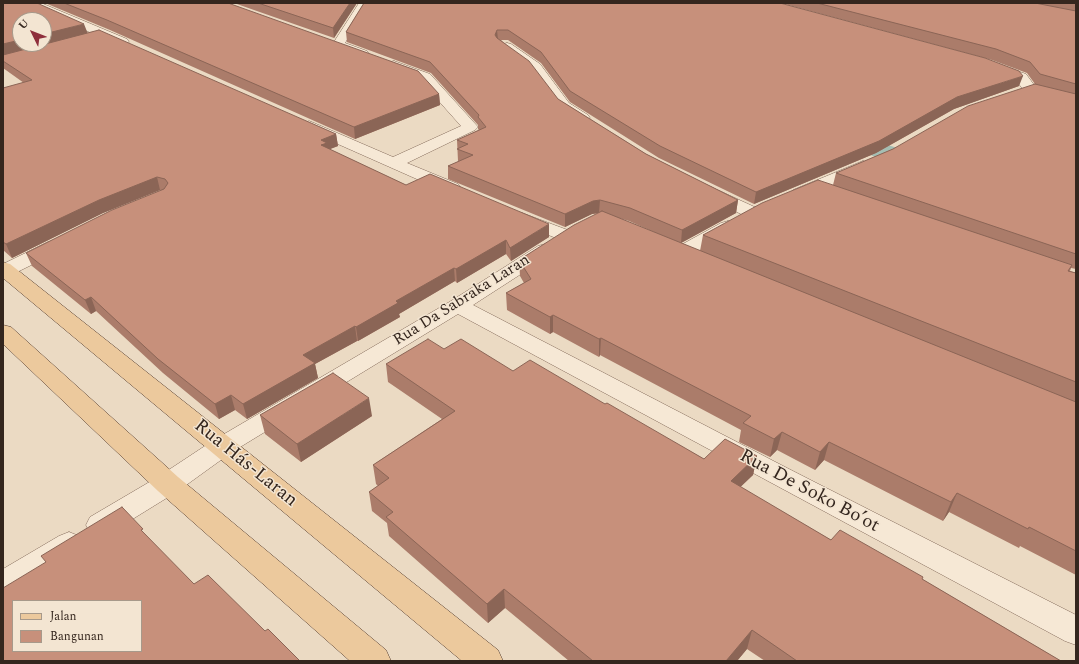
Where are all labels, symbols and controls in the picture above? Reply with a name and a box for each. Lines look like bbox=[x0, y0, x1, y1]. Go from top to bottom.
north arrow bbox=[12, 12, 52, 52]
text: U bbox=[14, 15, 33, 33]
street label: Rua Da Sabraka Laran bbox=[390, 251, 534, 351]
street label: Rua Hás-Laran bbox=[189, 415, 301, 513]
street label: Rua De Soko Bo’ot bbox=[735, 445, 883, 539]
legend bbox=[12, 600, 142, 652]
text: Jalan bbox=[50, 607, 77, 626]
text: Bangunan bbox=[50, 627, 104, 646]

